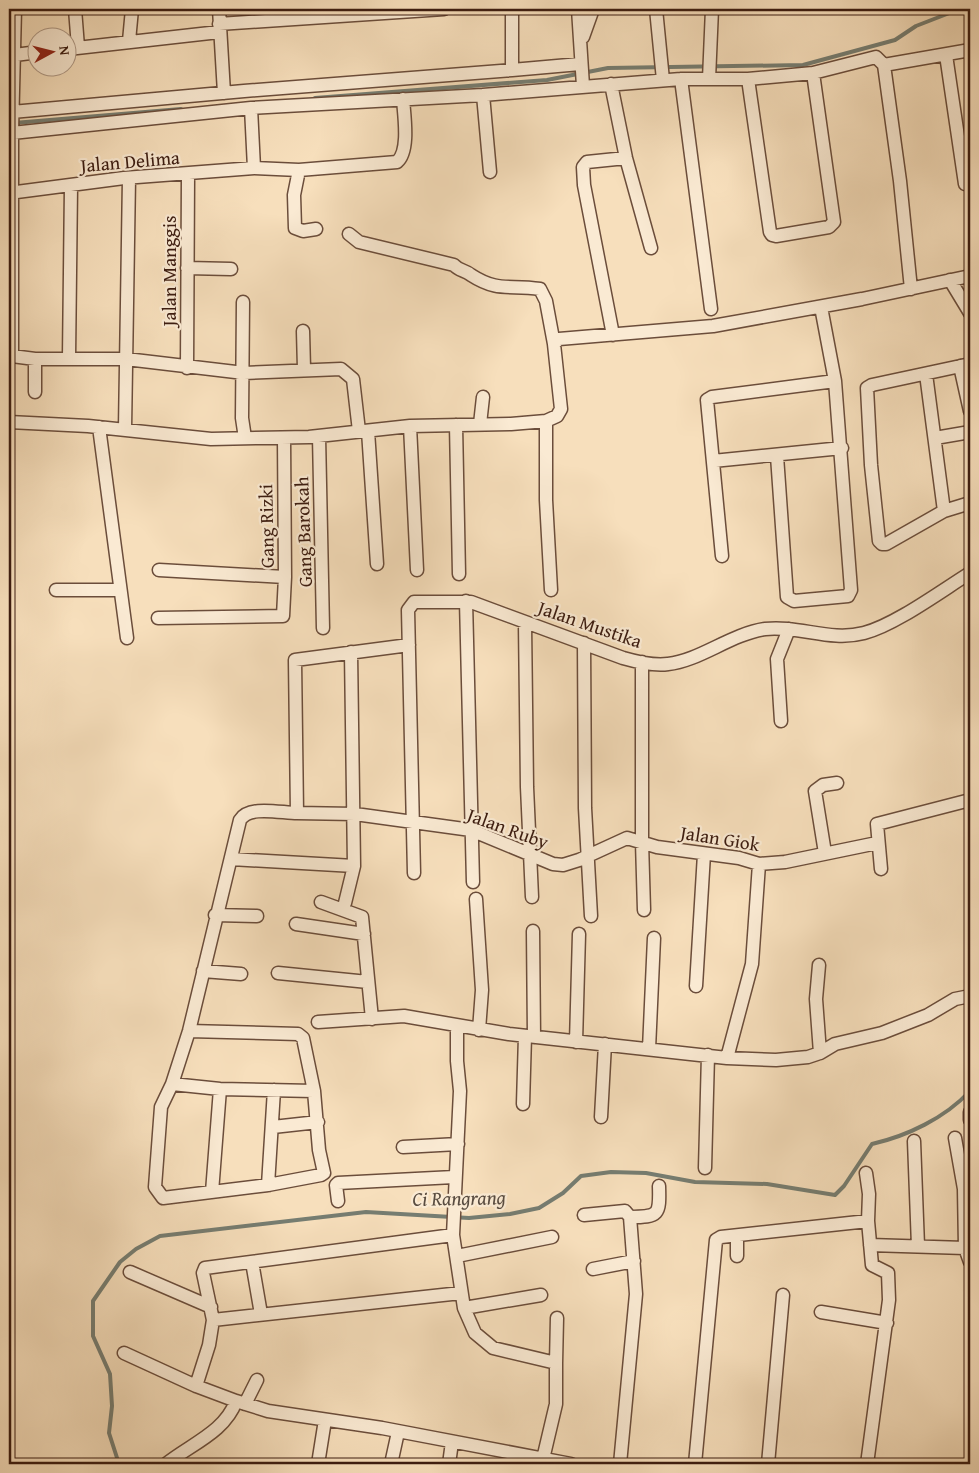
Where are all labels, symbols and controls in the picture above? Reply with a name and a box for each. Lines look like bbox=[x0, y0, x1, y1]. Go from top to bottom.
north arrow bbox=[28, 28, 78, 78]
text: N bbox=[54, 45, 75, 57]
street label: Jalan Delima bbox=[77, 143, 181, 179]
street label: Jalan Manggis bbox=[155, 215, 183, 329]
street label: Gang Barokah bbox=[287, 476, 319, 588]
street label: Gang Rizki bbox=[251, 484, 281, 568]
street label: Jalan Mustika bbox=[532, 592, 646, 655]
street label: Jalan Ruby bbox=[462, 800, 553, 856]
street label: Jalan Giok bbox=[676, 818, 762, 858]
water label: Ci Rangrang bbox=[412, 1182, 506, 1213]

